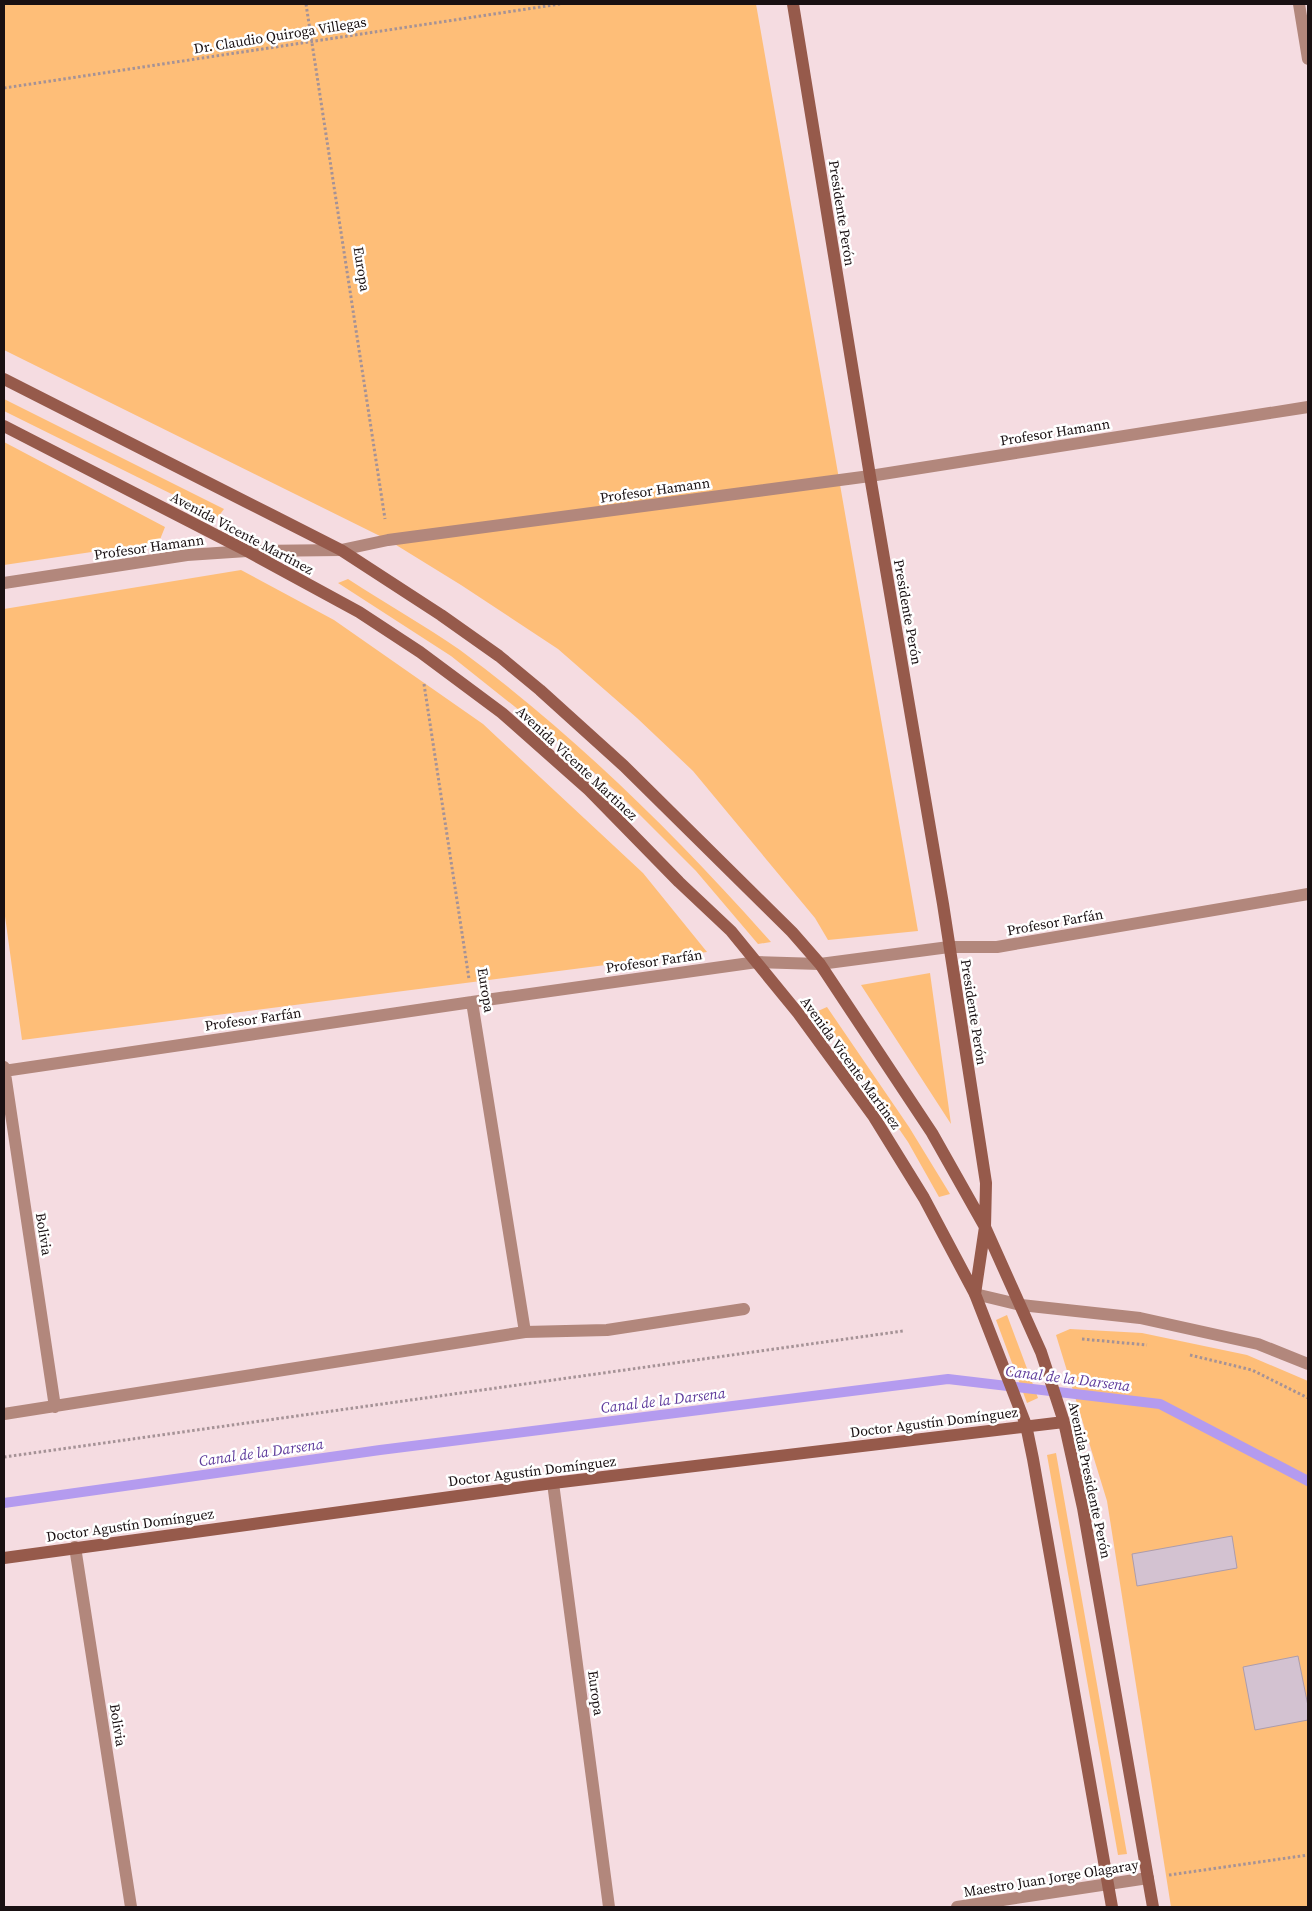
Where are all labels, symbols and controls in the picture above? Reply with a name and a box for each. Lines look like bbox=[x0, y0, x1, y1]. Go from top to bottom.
street label: Dr. Claudio Quiroga Villegas bbox=[192, 11, 368, 59]
street label: Presidente Perón bbox=[824, 159, 860, 268]
street label: Europa bbox=[349, 245, 376, 294]
street label: Profesor Hamann bbox=[999, 413, 1112, 451]
street label: Profesor Hamann bbox=[599, 472, 712, 508]
street label: Avenida Vicente Martinez bbox=[167, 487, 318, 580]
street label: Profesor Hamann bbox=[93, 529, 206, 565]
street label: Presidente Perón bbox=[889, 558, 927, 667]
street label: Avenida Vicente Martinez bbox=[512, 701, 643, 825]
street label: Profesor Farfán bbox=[1005, 904, 1105, 940]
street label: Profesor Farfán bbox=[604, 944, 704, 978]
street label: Presidente Perón bbox=[956, 958, 992, 1067]
street label: Europa bbox=[473, 966, 500, 1015]
street label: Avenida Vicente Martinez bbox=[796, 993, 906, 1134]
street label: Profesor Farfán bbox=[203, 1002, 303, 1036]
street label: Bolivia bbox=[31, 1211, 57, 1258]
water label: Canal de la Darsena bbox=[1004, 1360, 1132, 1396]
water label: Canal de la Darsena bbox=[599, 1382, 727, 1418]
street label: Avenida Presidente Perón bbox=[1064, 1400, 1117, 1561]
street label: Doctor Agustín Domínguez bbox=[849, 1402, 1020, 1442]
water label: Canal de la Darsena bbox=[197, 1433, 325, 1471]
street label: Doctor Agustín Domínguez bbox=[447, 1451, 618, 1491]
street label: Doctor Agustín Domínguez bbox=[45, 1503, 216, 1547]
street label: Europa bbox=[583, 1669, 609, 1718]
street label: Bolivia bbox=[105, 1702, 131, 1749]
street label: Maestro Juan Jorge Olagaray bbox=[962, 1854, 1141, 1902]

